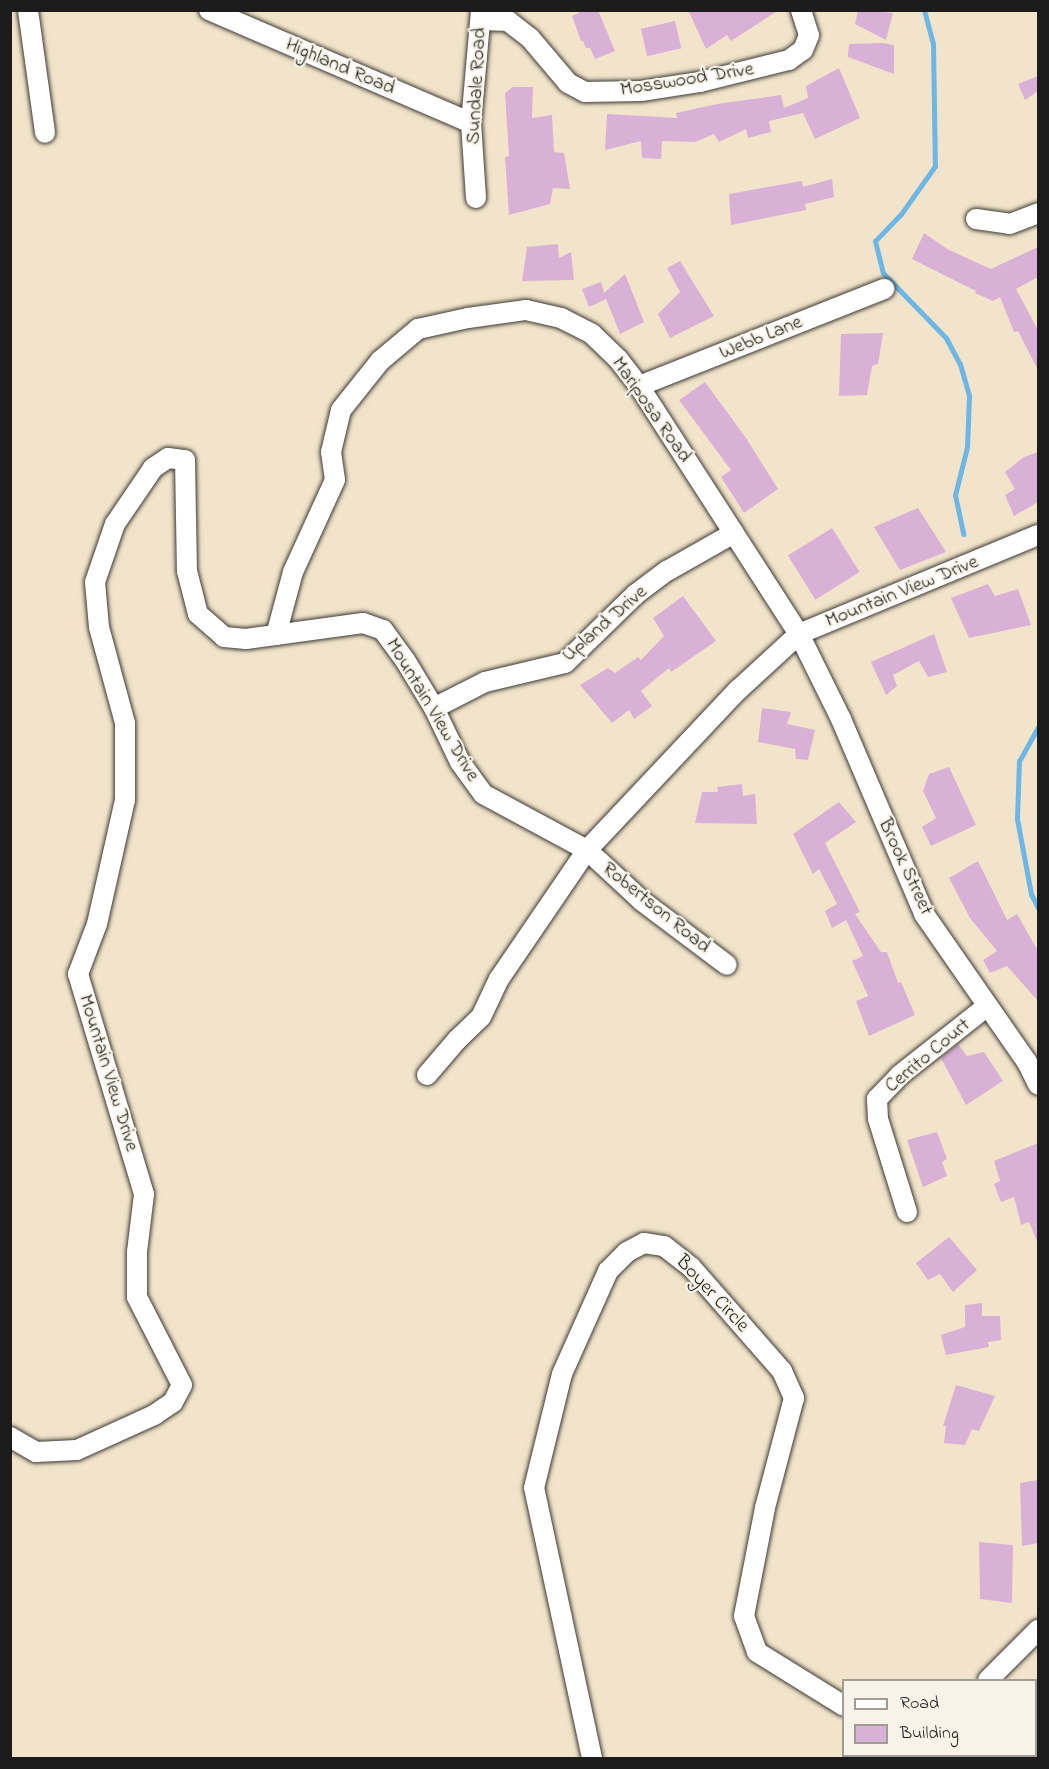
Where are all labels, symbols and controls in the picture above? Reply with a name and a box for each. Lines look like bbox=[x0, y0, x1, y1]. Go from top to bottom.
street label: Sundale Road bbox=[462, 27, 492, 145]
street label: Highland Road bbox=[282, 33, 398, 101]
street label: Mosswood Drive bbox=[619, 58, 755, 102]
street label: Webb Lane bbox=[716, 311, 806, 365]
street label: Mariposa Road bbox=[606, 353, 696, 467]
street label: Mountain View Drive bbox=[822, 550, 982, 634]
street label: Upland Drive bbox=[558, 581, 652, 667]
street label: Mountain View Drive bbox=[380, 634, 484, 786]
street label: Brook Street bbox=[872, 815, 938, 919]
street label: Robertson Road bbox=[597, 857, 715, 959]
street label: Mountain View Drive bbox=[73, 992, 143, 1154]
street label: Cerrito Court bbox=[881, 1013, 975, 1099]
street label: Boyer Circle bbox=[670, 1250, 754, 1338]
legend bbox=[842, 1679, 1037, 1757]
text: Road bbox=[900, 1691, 939, 1717]
text: Building bbox=[900, 1721, 959, 1747]

